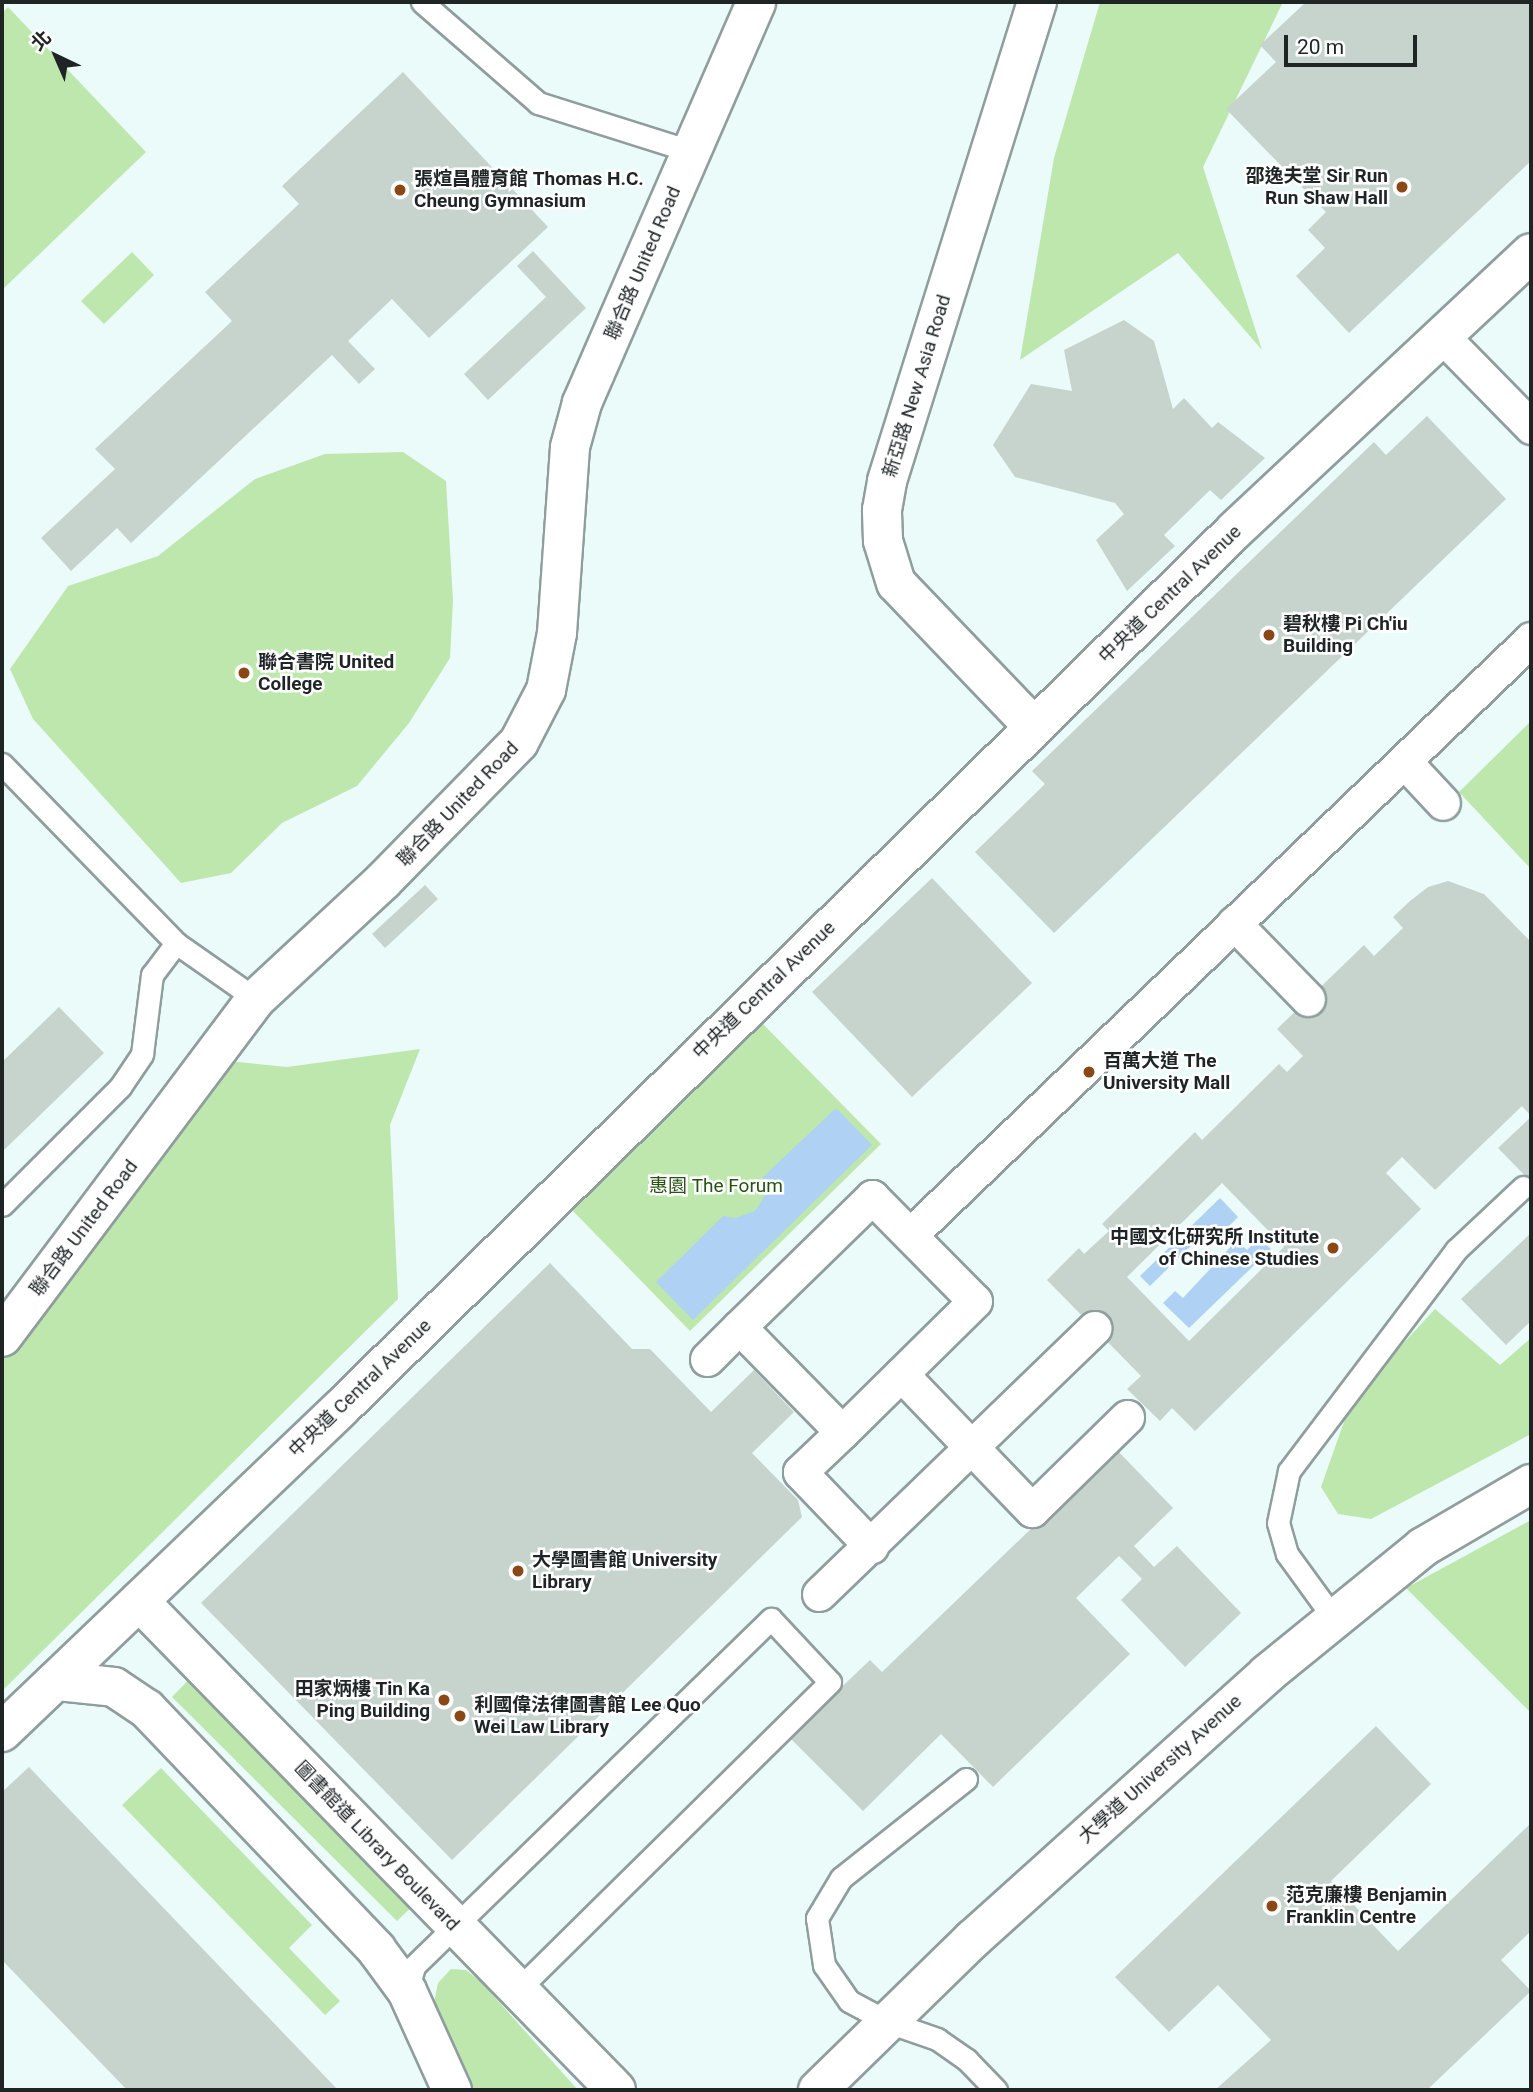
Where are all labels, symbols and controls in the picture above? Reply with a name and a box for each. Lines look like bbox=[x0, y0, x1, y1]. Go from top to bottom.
north arrow bbox=[21, 21, 91, 91]
scale bar bbox=[1288, 21, 1421, 65]
text: 北 bbox=[26, 26, 56, 55]
text: 20 m bbox=[1297, 35, 1344, 59]
place label: 邵逸夫堂 Sir Run Run Shaw Hall bbox=[1245, 165, 1388, 209]
place label: 張煊昌體育館 Thomas H.C. Cheung Gymnasium bbox=[414, 168, 644, 212]
marker: 邵逸夫堂 Sir Run Run Shaw Hall bbox=[1394, 179, 1410, 195]
marker: 張煊昌體育館 Thomas H.C. Cheung Gymnasium bbox=[392, 182, 408, 198]
street label: 聯合路 United Road bbox=[600, 183, 686, 343]
street label: 新亞路 New Asia Road bbox=[878, 292, 956, 480]
street label: 中央道 Central Avenue bbox=[1094, 520, 1246, 668]
place label: 碧秋樓 Pi Ch'iu Building bbox=[1283, 613, 1408, 657]
marker: 碧秋樓 Pi Ch'iu Building bbox=[1261, 627, 1277, 643]
place label: 聯合書院 United College bbox=[258, 651, 394, 695]
marker: 聯合書院 United College bbox=[236, 665, 252, 681]
street label: 聯合路 United Road bbox=[393, 737, 523, 871]
street label: 中央道 Central Avenue bbox=[688, 916, 840, 1064]
place label: 百萬大道 The University Mall bbox=[1103, 1050, 1230, 1094]
marker: 百萬大道 The University Mall bbox=[1081, 1064, 1097, 1080]
street label: 聯合路 United Road bbox=[25, 1155, 143, 1301]
park label: 惠園 The Forum bbox=[649, 1175, 783, 1197]
place label: 中國文化研究所 Institute of Chinese Studies bbox=[1110, 1226, 1319, 1270]
marker: 中國文化研究所 Institute of Chinese Studies bbox=[1325, 1240, 1341, 1256]
street label: 中央道 Central Avenue bbox=[284, 1314, 436, 1462]
place label: 大學圖書館 University Library bbox=[532, 1549, 717, 1593]
marker: 大學圖書館 University Library bbox=[510, 1563, 526, 1579]
place label: 田家炳樓 Tin Ka Ping Building bbox=[295, 1678, 430, 1722]
street label: 大學道 University Avenue bbox=[1074, 1690, 1246, 1848]
marker: 田家炳樓 Tin Ka Ping Building bbox=[436, 1692, 452, 1708]
place label: 利國偉法律圖書館 Lee Quo Wei Law Library bbox=[474, 1694, 701, 1738]
marker: 利國偉法律圖書館 Lee Quo Wei Law Library bbox=[452, 1708, 468, 1724]
street label: 圖書館道 Library Boulevard bbox=[290, 1756, 464, 1936]
place label: 范克廉樓 Benjamin Franklin Centre bbox=[1286, 1884, 1447, 1928]
marker: 范克廉樓 Benjamin Franklin Centre bbox=[1264, 1898, 1280, 1914]

